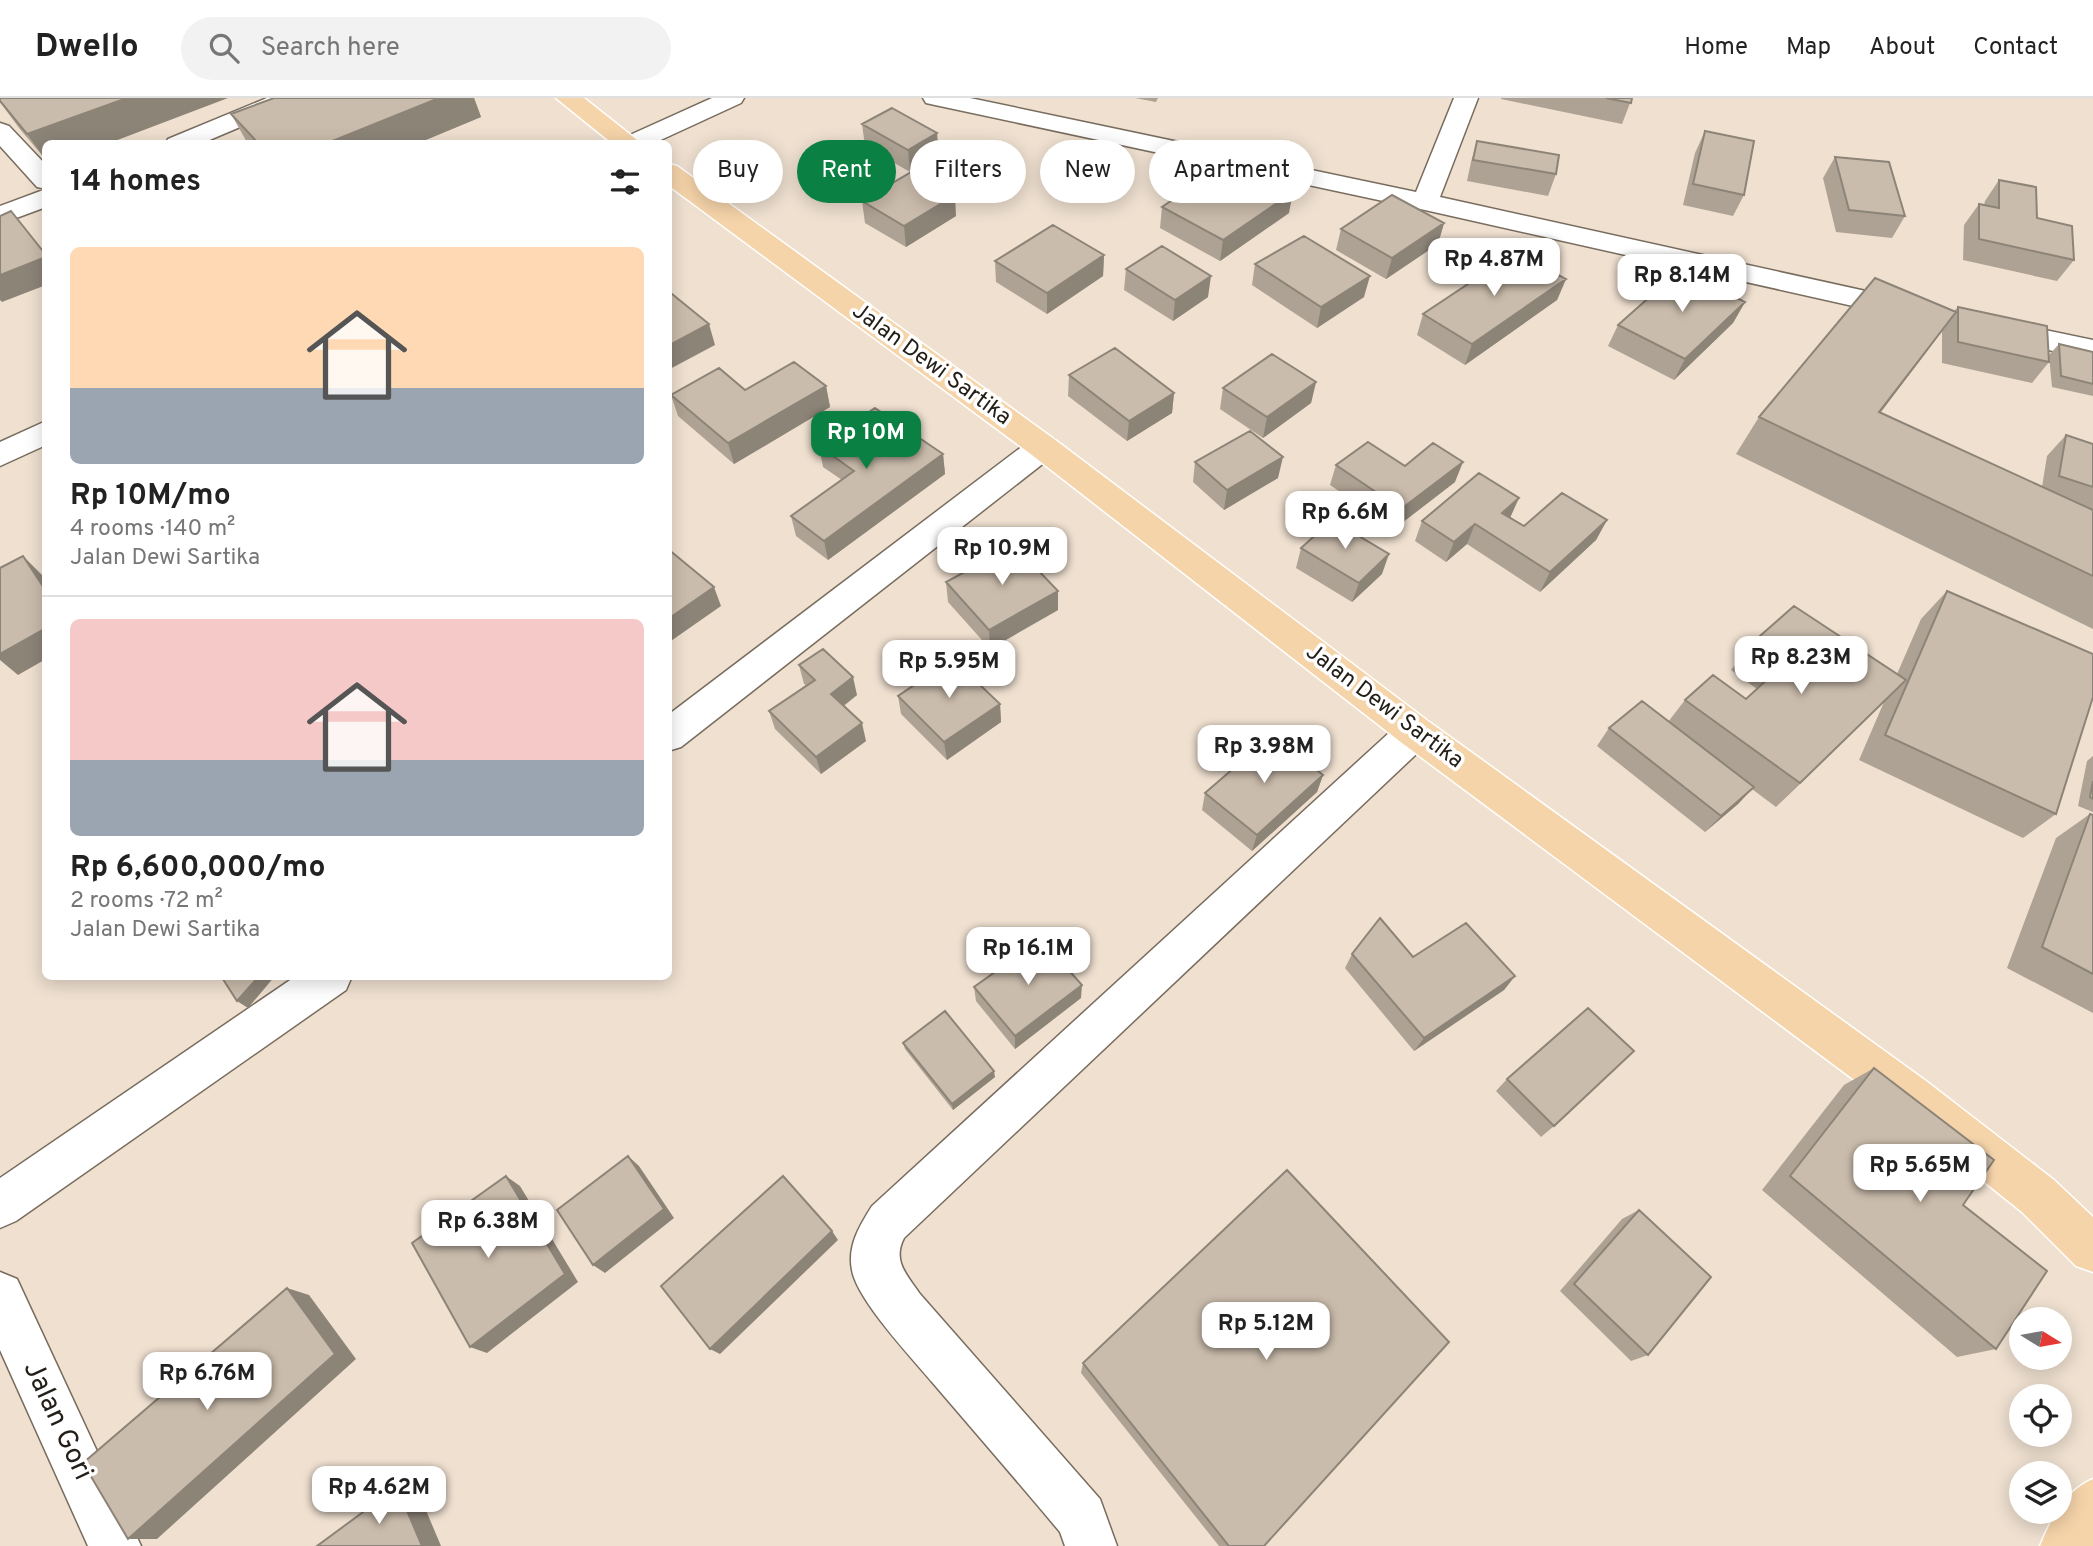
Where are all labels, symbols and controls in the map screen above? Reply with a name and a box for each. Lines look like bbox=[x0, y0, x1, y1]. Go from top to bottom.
search box bbox=[181, 17, 671, 80]
text: Dwello bbox=[35, 27, 139, 69]
icon: search bbox=[205, 29, 243, 67]
text: Search here bbox=[261, 32, 400, 65]
text: Home bbox=[1684, 33, 1748, 63]
text: Map bbox=[1786, 33, 1831, 63]
text: About bbox=[1869, 33, 1935, 63]
text: Contact bbox=[1973, 33, 2058, 63]
chip: Buy bbox=[693, 140, 783, 203]
chip: Rent bbox=[797, 140, 896, 203]
chip: Filters bbox=[910, 140, 1026, 203]
chip: New bbox=[1040, 140, 1135, 203]
chip: Apartment bbox=[1149, 140, 1314, 203]
icon: filters bbox=[606, 163, 644, 201]
text: 14 homes bbox=[70, 164, 201, 201]
pin: Rp 4.87M bbox=[1422, 238, 1566, 298]
text: Rp 4.87M bbox=[1444, 246, 1544, 275]
pin: Rp 8.14M bbox=[1610, 254, 1754, 314]
text: Rp 8.14M bbox=[1633, 262, 1731, 291]
icon: home bbox=[294, 292, 420, 418]
street label: Jalan Dewi Sartika bbox=[846, 297, 1016, 433]
pin: Rp 10M bbox=[809, 412, 923, 471]
text: Rp 10M bbox=[827, 419, 905, 448]
text: Rp 10M/mo bbox=[70, 478, 231, 515]
pin: Rp 6.6M bbox=[1280, 491, 1410, 551]
text: Rp 6.6M bbox=[1301, 499, 1389, 528]
text: 4 rooms · 140 m² bbox=[70, 515, 235, 544]
pin: Rp 10.9M bbox=[930, 528, 1074, 587]
text: Rp 10.9M bbox=[953, 535, 1051, 564]
text: Jalan Dewi Sartika bbox=[70, 544, 260, 573]
pin: Rp 8.23M bbox=[1729, 636, 1873, 696]
street label: Jalan Dewi Sartika bbox=[1299, 638, 1469, 776]
pin: Rp 5.95M bbox=[877, 640, 1021, 700]
text: Rp 8.23M bbox=[1751, 644, 1851, 673]
text: Rp 5.95M bbox=[898, 648, 1000, 677]
icon: home bbox=[294, 664, 420, 790]
pin: Rp 3.98M bbox=[1192, 726, 1336, 785]
text: Rp 3.98M bbox=[1214, 733, 1314, 762]
text: Rp 6,600,000/mo bbox=[70, 850, 325, 887]
text: 2 rooms · 72 m² bbox=[70, 887, 223, 916]
text: Jalan Dewi Sartika bbox=[70, 916, 260, 945]
pin: Rp 16.1M bbox=[956, 928, 1100, 987]
text: Rp 16.1M bbox=[982, 935, 1074, 964]
pin: Rp 5.65M bbox=[1848, 1144, 1992, 1204]
text: Rp 5.65M bbox=[1869, 1152, 1971, 1181]
pin: Rp 6.38M bbox=[416, 1200, 560, 1260]
text: Rp 6.38M bbox=[437, 1208, 539, 1237]
pin: Rp 5.12M bbox=[1194, 1302, 1338, 1362]
north arrow bbox=[2009, 1307, 2072, 1370]
map controls bbox=[2009, 1307, 2072, 1524]
text: Rp 5.12M bbox=[1218, 1310, 1314, 1339]
pin: Rp 6.76M bbox=[135, 1352, 279, 1412]
street label: Jalan Gori bbox=[14, 1356, 100, 1486]
text: Rp 6.76M bbox=[159, 1360, 255, 1389]
button: locate bbox=[2009, 1384, 2072, 1447]
button: layers bbox=[2009, 1461, 2072, 1524]
pin: Rp 4.62M bbox=[307, 1466, 451, 1526]
text: Rp 4.62M bbox=[328, 1474, 430, 1503]

